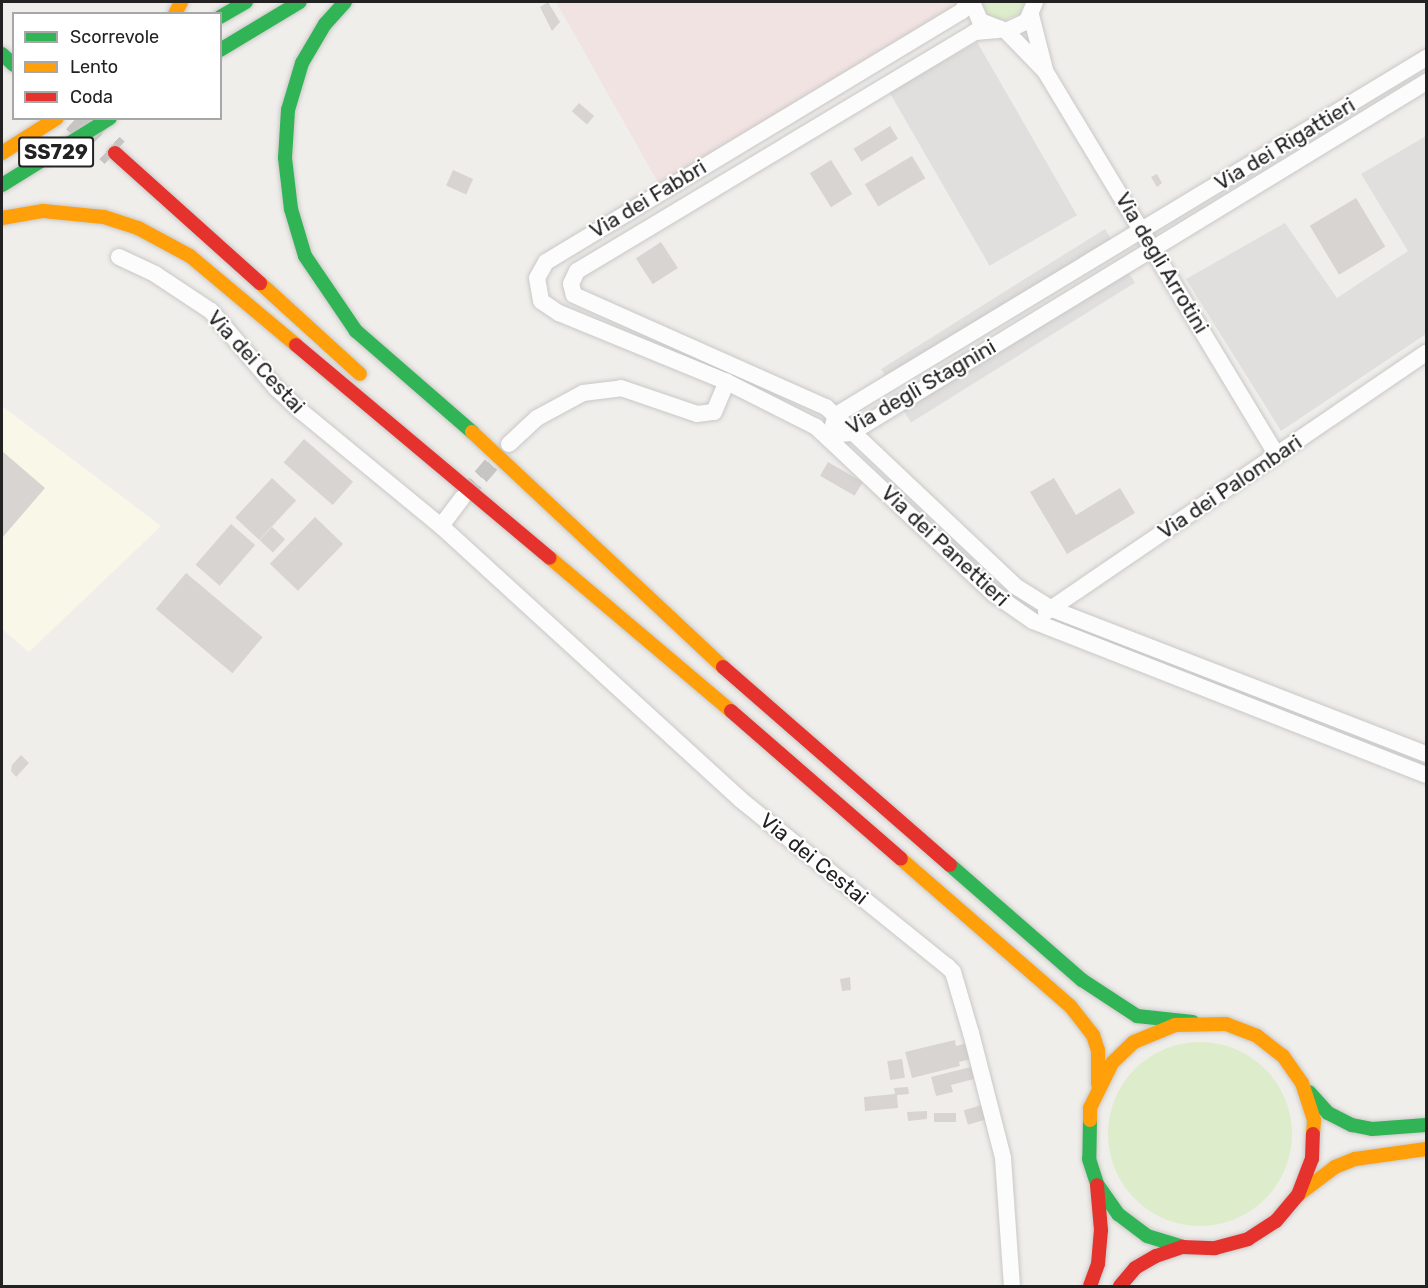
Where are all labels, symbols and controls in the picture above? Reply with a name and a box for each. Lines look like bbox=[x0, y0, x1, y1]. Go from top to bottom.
legend bbox=[12, 12, 222, 120]
text: Scorrevole bbox=[70, 26, 159, 48]
text: Lento bbox=[70, 56, 118, 78]
text: Coda bbox=[70, 86, 113, 108]
street label: Via dei Rigattieri bbox=[1210, 92, 1360, 196]
road number: SS729 bbox=[17, 135, 95, 169]
street label: Via dei Fabbri bbox=[585, 154, 711, 244]
street label: Via degli Arrotini bbox=[1110, 188, 1214, 338]
street label: Via dei Cestai bbox=[202, 305, 310, 419]
street label: Via degli Stagnini bbox=[842, 334, 1000, 440]
street label: Via dei Palombari bbox=[1153, 430, 1307, 544]
street label: Via dei Panettieri bbox=[876, 480, 1014, 612]
street label: Via dei Cestai bbox=[755, 808, 873, 910]

